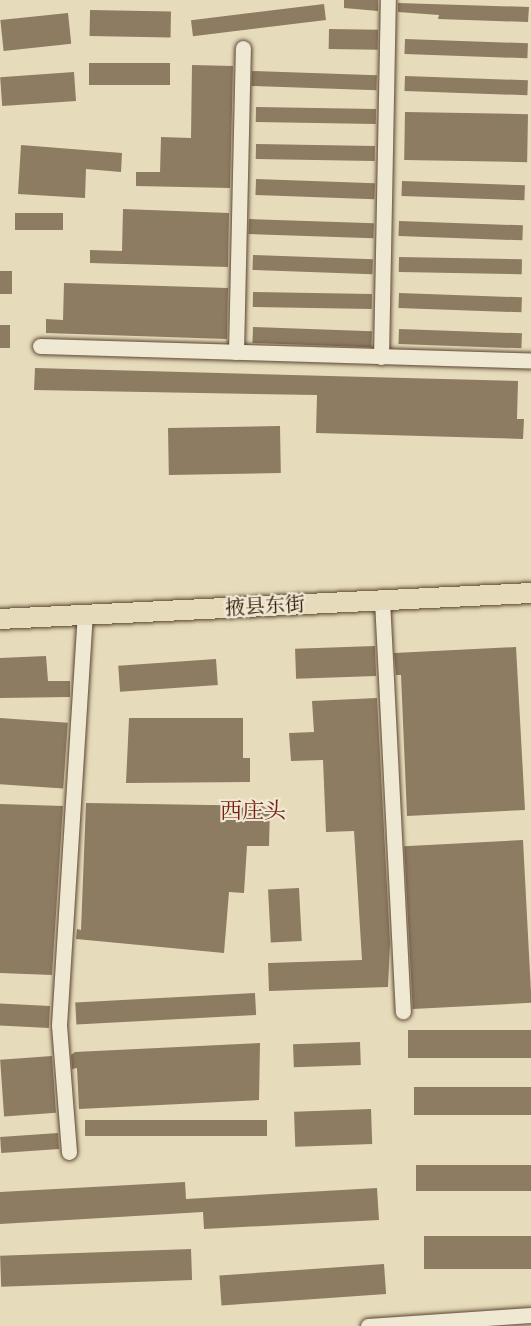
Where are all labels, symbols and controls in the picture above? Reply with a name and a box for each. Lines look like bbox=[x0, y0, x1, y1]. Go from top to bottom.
street label: 掖县东街 bbox=[224, 592, 306, 620]
district label: 西庄头 bbox=[220, 799, 286, 825]

